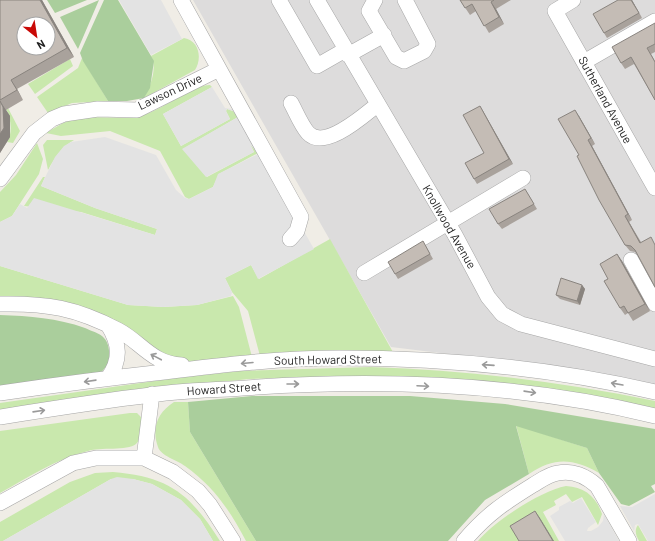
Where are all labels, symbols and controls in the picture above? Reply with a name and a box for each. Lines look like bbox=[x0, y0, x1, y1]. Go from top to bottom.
north arrow bbox=[16, 16, 56, 56]
text: N bbox=[35, 38, 48, 53]
street label: Sutherland Avenue bbox=[576, 54, 636, 145]
street label: Lawson Drive bbox=[135, 70, 204, 112]
street label: Knollwood Avenue bbox=[420, 182, 480, 271]
street label: South Howard Street bbox=[274, 351, 382, 367]
one-way arrow bbox=[150, 353, 162, 361]
one-way arrow bbox=[241, 359, 254, 366]
one-way arrow bbox=[482, 362, 495, 369]
one-way arrow bbox=[84, 377, 97, 385]
street label: Howard Street bbox=[186, 378, 262, 398]
one-way arrow bbox=[286, 380, 299, 388]
one-way arrow bbox=[611, 380, 624, 388]
one-way arrow bbox=[416, 382, 429, 389]
one-way arrow bbox=[523, 388, 536, 396]
one-way arrow bbox=[32, 407, 45, 415]

